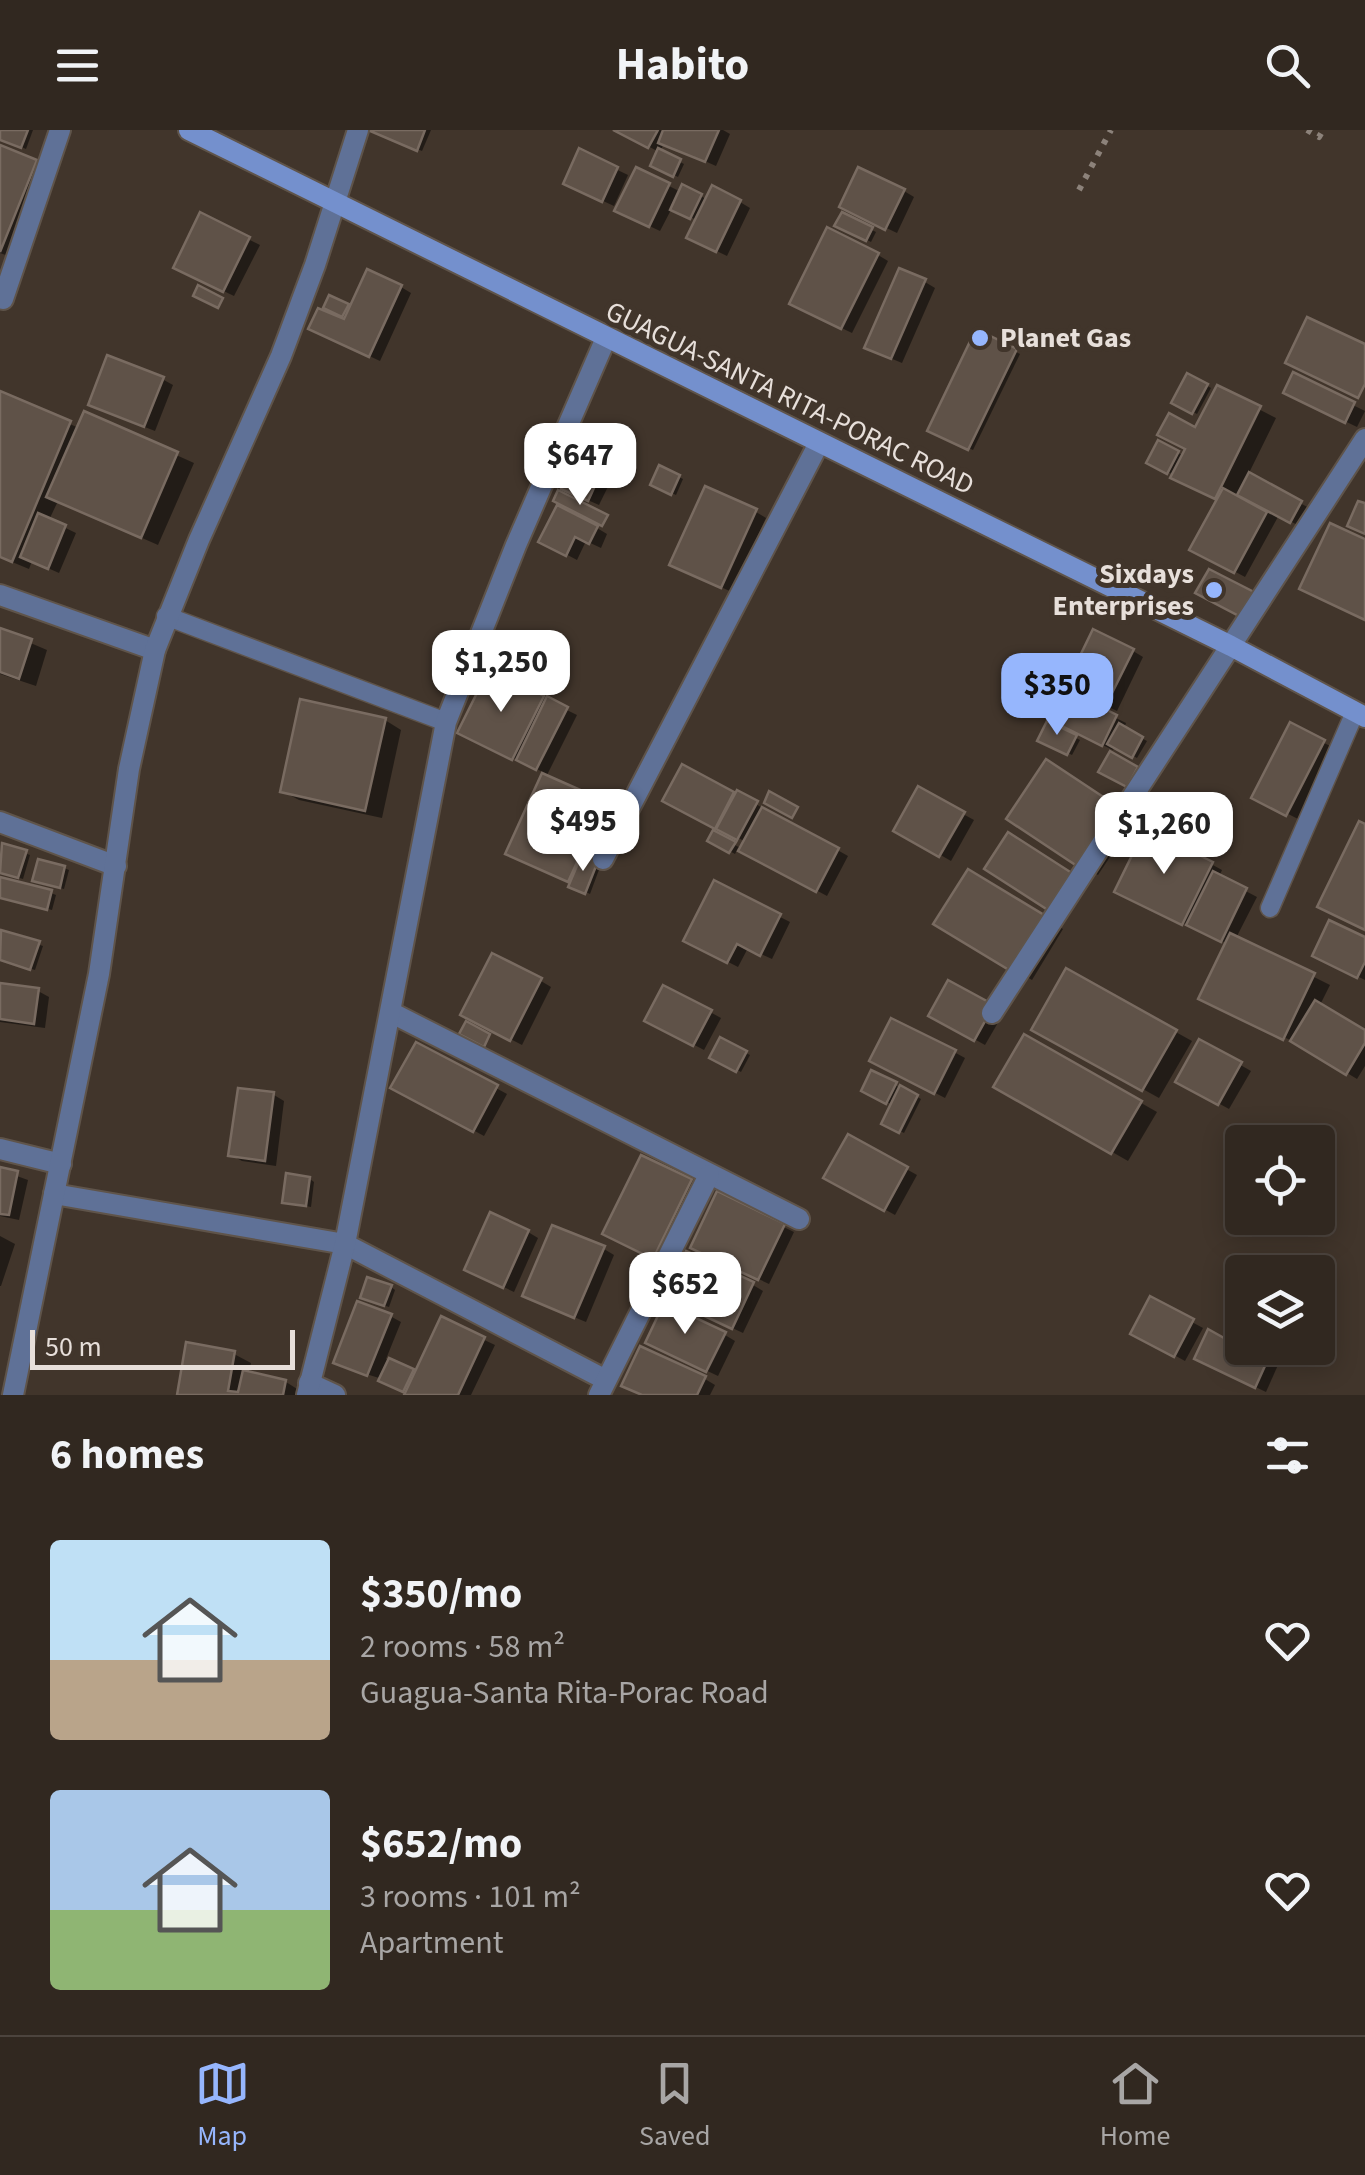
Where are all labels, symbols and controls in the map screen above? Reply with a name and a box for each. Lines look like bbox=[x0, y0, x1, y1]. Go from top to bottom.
text: Habito bbox=[616, 33, 749, 97]
icon: menu bbox=[50, 38, 105, 93]
icon: search bbox=[1260, 38, 1315, 93]
street label: GUAGUA-SANTA RITA-PORAC ROAD bbox=[599, 291, 981, 505]
place label: Planet Gas bbox=[1000, 318, 1131, 358]
marker: Planet Gas bbox=[969, 327, 991, 349]
pin: $647 bbox=[521, 423, 639, 508]
text: $647 bbox=[546, 432, 614, 478]
place label: Sixdays Enterprises bbox=[1053, 554, 1194, 626]
marker: Sixdays Enterprises bbox=[1203, 579, 1225, 601]
pin: $1,250 bbox=[420, 630, 582, 715]
text: $1,250 bbox=[454, 639, 548, 685]
pin: $350 bbox=[998, 653, 1116, 738]
text: $350 bbox=[1023, 662, 1091, 708]
pin: $495 bbox=[524, 789, 642, 874]
pin: $1,260 bbox=[1083, 792, 1245, 877]
text: $495 bbox=[549, 798, 617, 844]
text: $1,260 bbox=[1117, 801, 1211, 847]
map controls bbox=[1225, 1125, 1335, 1365]
button: locate bbox=[1225, 1125, 1335, 1235]
pin: $652 bbox=[626, 1252, 744, 1337]
button: layers bbox=[1225, 1255, 1335, 1365]
text: $652 bbox=[651, 1261, 719, 1307]
scale bar bbox=[30, 1325, 295, 1370]
text: 50 m bbox=[45, 1327, 102, 1367]
text: 6 homes bbox=[50, 1425, 204, 1485]
icon: filters bbox=[1260, 1428, 1315, 1483]
text: $350/mo bbox=[360, 1564, 522, 1624]
icon: home bbox=[130, 1580, 250, 1700]
icon: heart bbox=[1260, 1613, 1315, 1668]
text: 2 rooms · 58 m² bbox=[360, 1624, 565, 1670]
text: Guagua-Santa Rita-Porac Road bbox=[360, 1670, 769, 1716]
text: $652/mo bbox=[360, 1814, 522, 1874]
icon: home bbox=[130, 1830, 250, 1950]
icon: heart bbox=[1260, 1863, 1315, 1918]
text: 3 rooms · 101 m² bbox=[360, 1874, 581, 1920]
text: Apartment bbox=[360, 1920, 503, 1966]
tab: Map bbox=[195, 2056, 250, 2156]
tab: Saved bbox=[639, 2056, 710, 2156]
tab: Home bbox=[1100, 2056, 1170, 2156]

